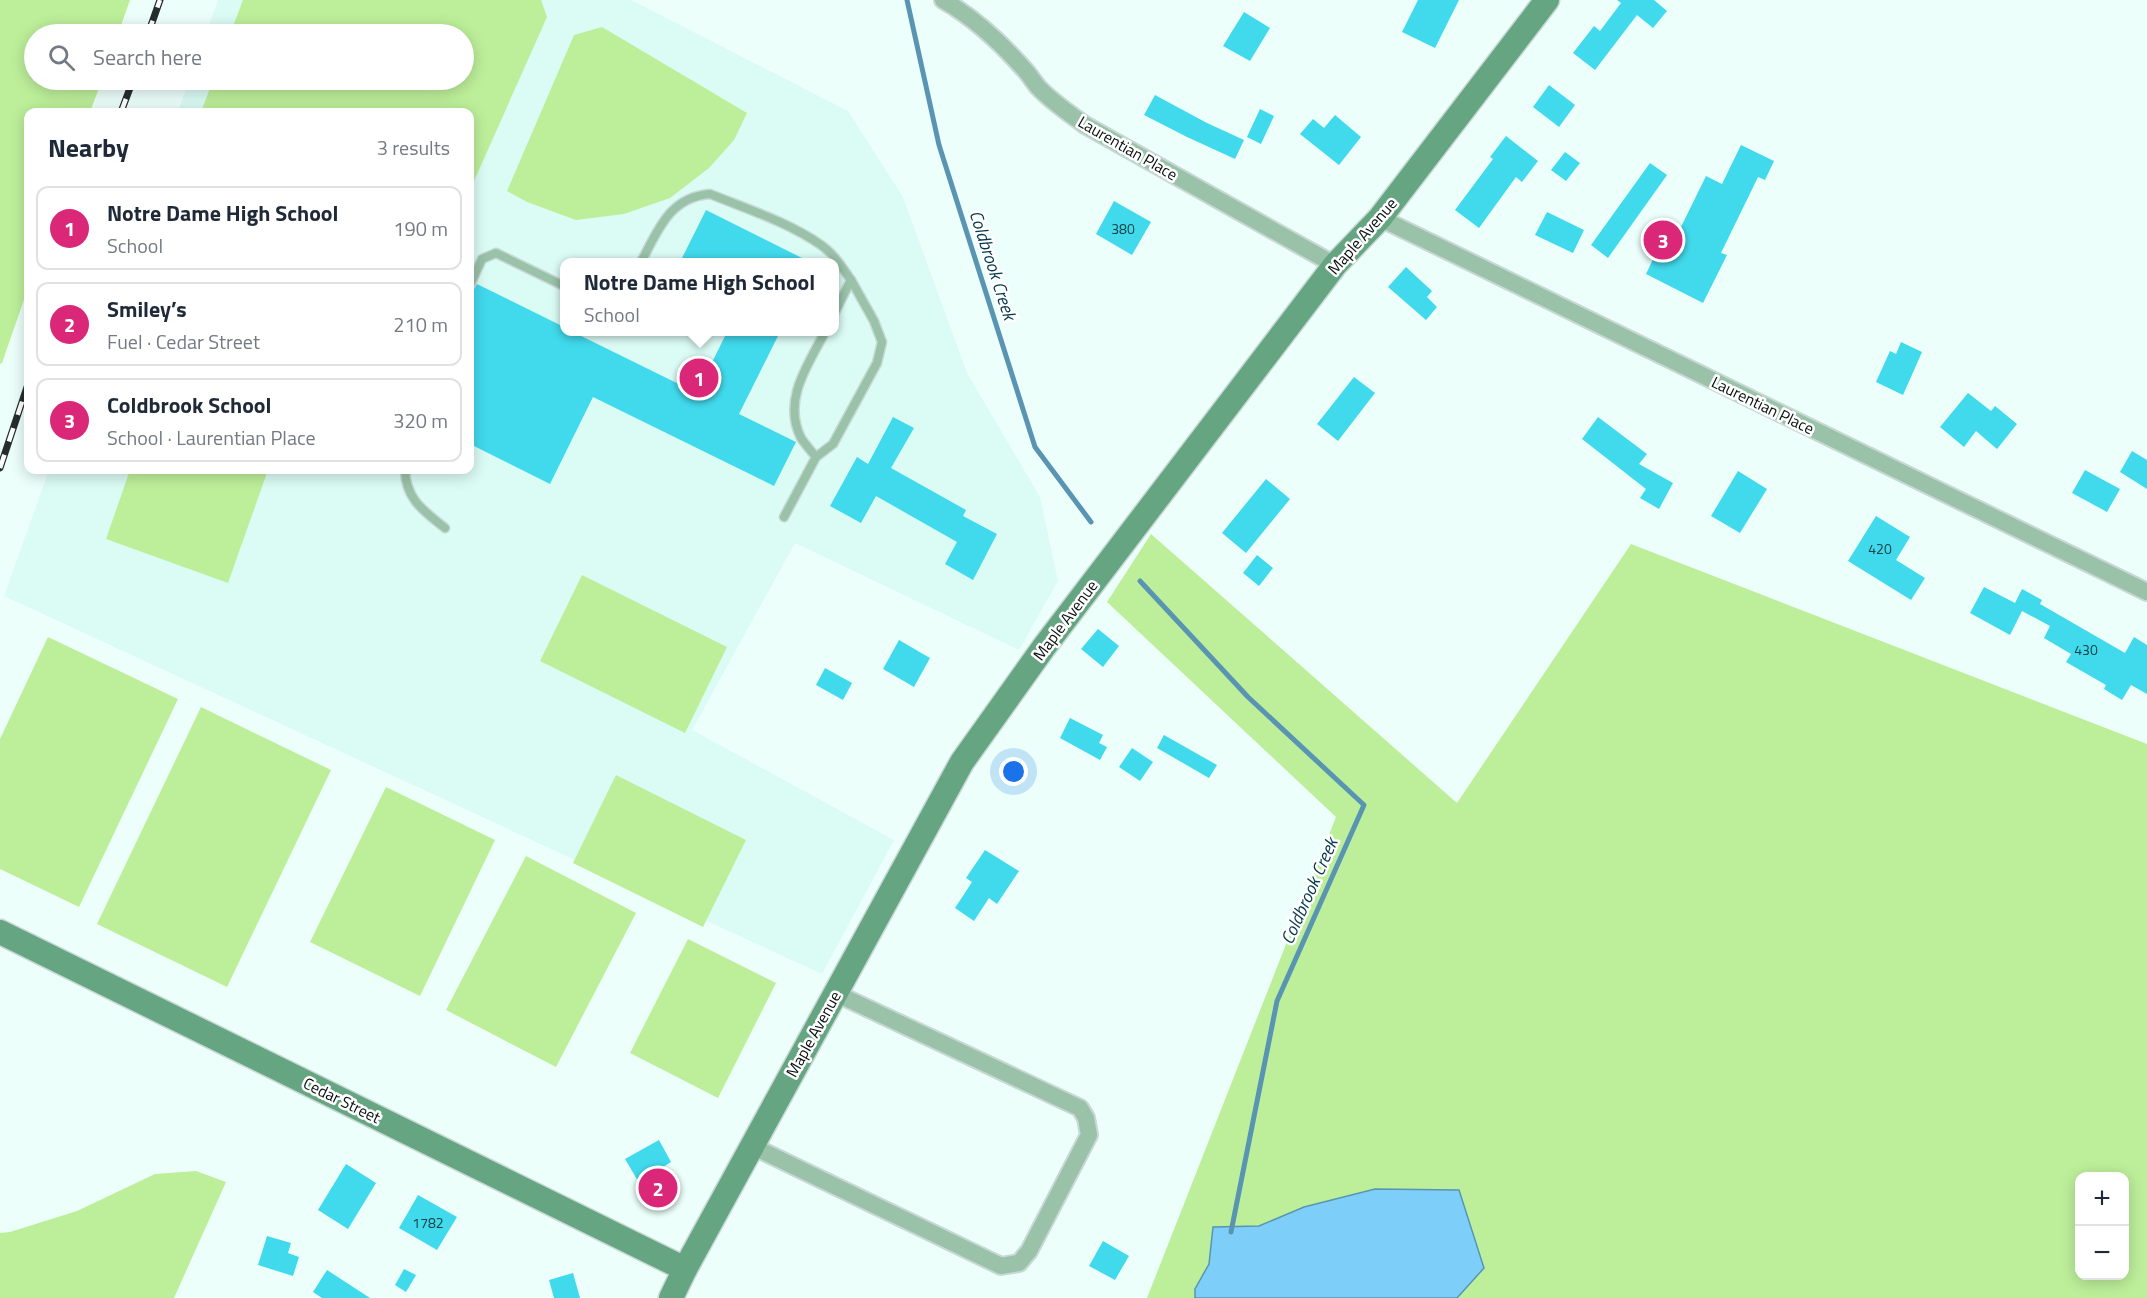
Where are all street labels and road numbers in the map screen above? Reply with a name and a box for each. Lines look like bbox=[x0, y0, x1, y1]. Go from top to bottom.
street label: Laurentian Place bbox=[1074, 110, 1182, 186]
street label: Maple Avenue bbox=[1322, 192, 1402, 280]
street label: Laurentian Place bbox=[1708, 370, 1818, 440]
street label: Maple Avenue bbox=[1027, 575, 1103, 665]
street label: Maple Avenue bbox=[779, 987, 847, 1081]
street label: Cedar Street bbox=[299, 1071, 385, 1129]

